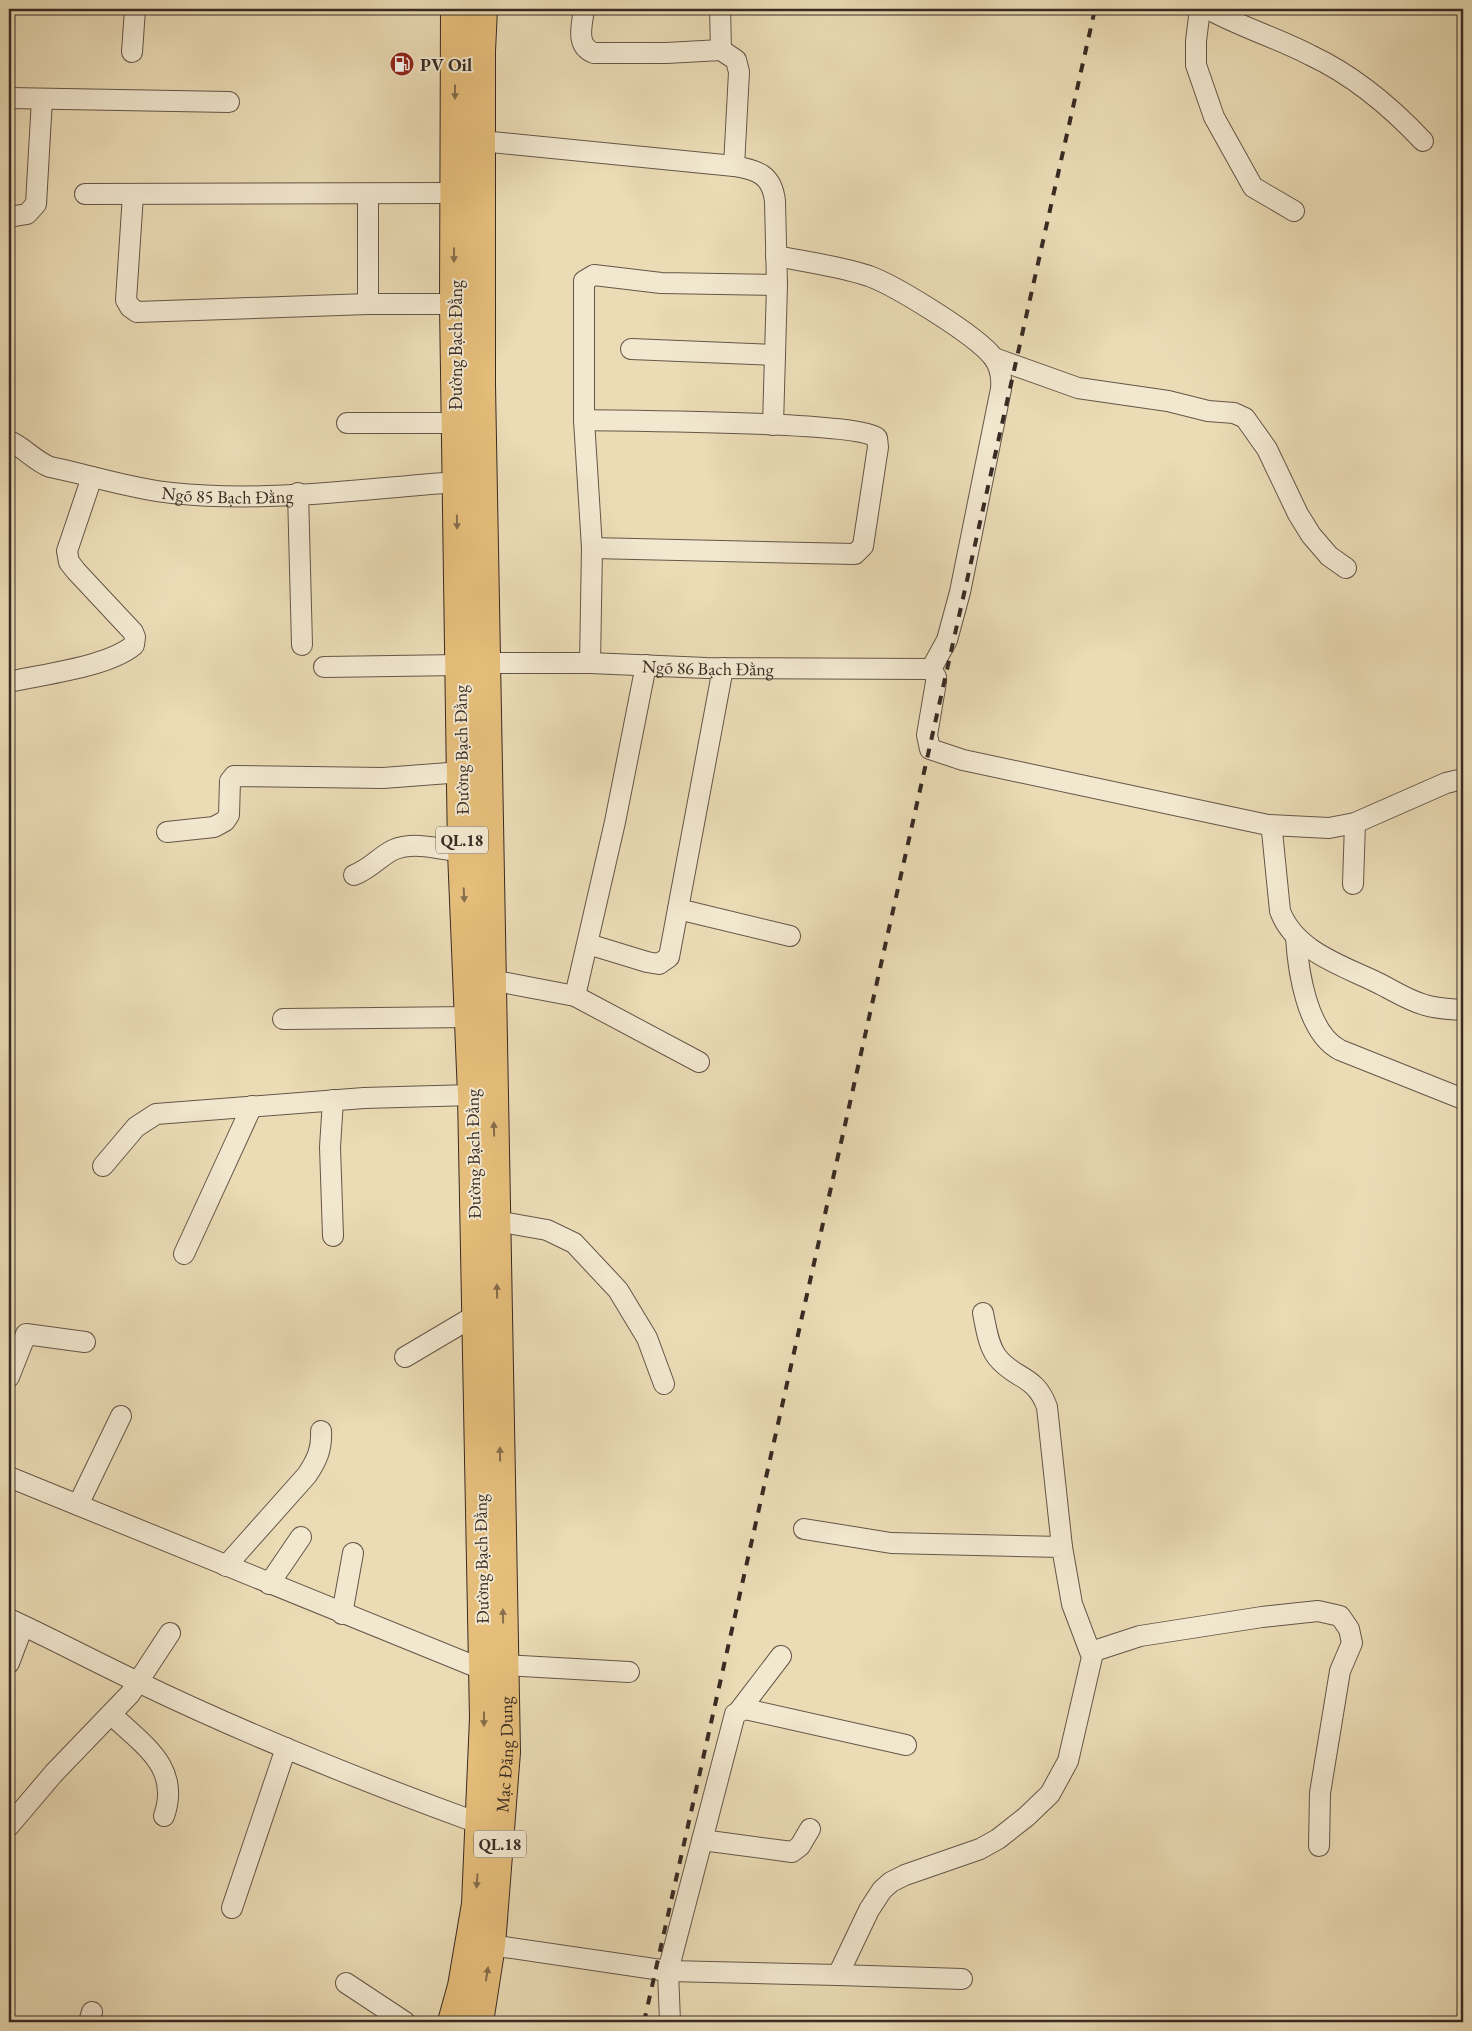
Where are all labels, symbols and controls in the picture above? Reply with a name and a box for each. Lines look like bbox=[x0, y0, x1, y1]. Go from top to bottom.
fuel station icon: PV Oil bbox=[389, 51, 415, 77]
place label: PV Oil bbox=[420, 53, 472, 76]
one-way arrow bbox=[451, 85, 459, 101]
one-way arrow bbox=[450, 247, 458, 263]
street label: Đường Bạch Đằng bbox=[444, 280, 467, 410]
street label: Ngõ 85 Bạch Đằng bbox=[160, 480, 294, 508]
one-way arrow bbox=[453, 515, 461, 531]
street label: Ngõ 86 Bạch Đằng bbox=[642, 654, 774, 680]
street label: Đường Bạch Đằng bbox=[448, 685, 474, 815]
road number: QL.18 bbox=[436, 826, 488, 854]
one-way arrow bbox=[460, 887, 468, 903]
street label: Đường Bạch Đằng bbox=[460, 1089, 486, 1219]
one-way arrow bbox=[490, 1121, 498, 1137]
one-way arrow bbox=[493, 1283, 501, 1299]
one-way arrow bbox=[496, 1446, 504, 1462]
street label: Đường Bạch Đằng bbox=[468, 1494, 494, 1624]
one-way arrow bbox=[499, 1608, 507, 1624]
street label: Mạc Đăng Dung bbox=[490, 1696, 518, 1813]
one-way arrow bbox=[480, 1711, 488, 1727]
road number: QL.18 bbox=[474, 1830, 526, 1858]
one-way arrow bbox=[473, 1874, 481, 1890]
one-way arrow bbox=[483, 1966, 491, 1982]

